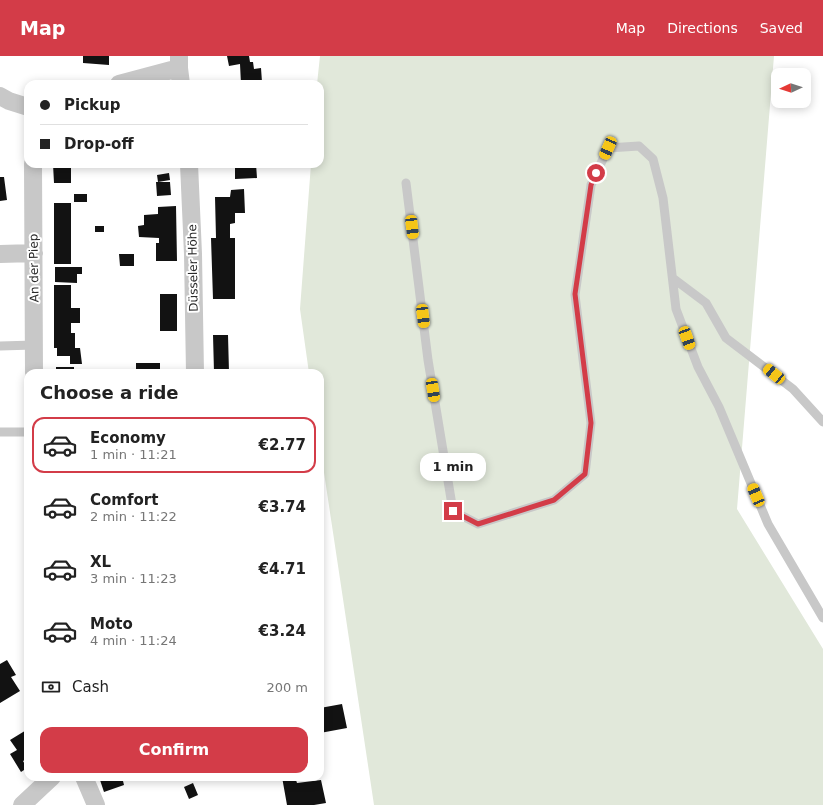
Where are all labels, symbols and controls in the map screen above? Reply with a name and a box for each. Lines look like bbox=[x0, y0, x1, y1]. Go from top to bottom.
text: Map bbox=[20, 17, 65, 39]
text: Map bbox=[616, 20, 645, 36]
text: Directions bbox=[667, 20, 738, 36]
text: Saved bbox=[760, 20, 803, 36]
north arrow bbox=[771, 68, 811, 108]
map controls bbox=[771, 68, 811, 108]
text: Pickup bbox=[64, 96, 120, 114]
text: Drop-off bbox=[64, 135, 134, 153]
car bbox=[598, 135, 618, 161]
route start bbox=[587, 164, 605, 182]
car bbox=[405, 214, 419, 240]
street label: Düsseler Höhe bbox=[185, 224, 201, 312]
street label: An der Piep bbox=[26, 234, 42, 302]
car bbox=[416, 303, 430, 329]
car bbox=[677, 325, 697, 351]
car bbox=[761, 362, 787, 386]
car bbox=[425, 377, 441, 403]
text: Choose a ride bbox=[40, 382, 179, 403]
icon: car bbox=[42, 427, 78, 463]
text: Economy bbox=[90, 429, 166, 447]
text: €2.77 bbox=[259, 436, 306, 454]
text: 1 min · 11:21 bbox=[90, 447, 177, 462]
callout: 1 min bbox=[420, 453, 486, 481]
text: 1 min bbox=[433, 459, 473, 474]
car bbox=[746, 482, 766, 508]
icon: car bbox=[42, 489, 78, 525]
text: Comfort bbox=[90, 491, 158, 509]
text: €3.74 bbox=[259, 498, 306, 516]
route end bbox=[444, 502, 462, 520]
text: 2 min · 11:22 bbox=[90, 509, 177, 524]
icon: car bbox=[42, 551, 78, 587]
text: XL bbox=[90, 553, 111, 571]
text: €4.71 bbox=[259, 560, 306, 578]
text: 3 min · 11:23 bbox=[90, 571, 177, 586]
icon: car bbox=[42, 613, 78, 649]
text: Moto bbox=[90, 615, 133, 633]
text: €3.24 bbox=[259, 622, 306, 640]
text: 4 min · 11:24 bbox=[90, 633, 177, 648]
icon: cash bbox=[40, 676, 62, 698]
text: Cash bbox=[72, 678, 109, 696]
text: 200 m bbox=[266, 680, 308, 695]
button: Confirm bbox=[40, 727, 308, 773]

